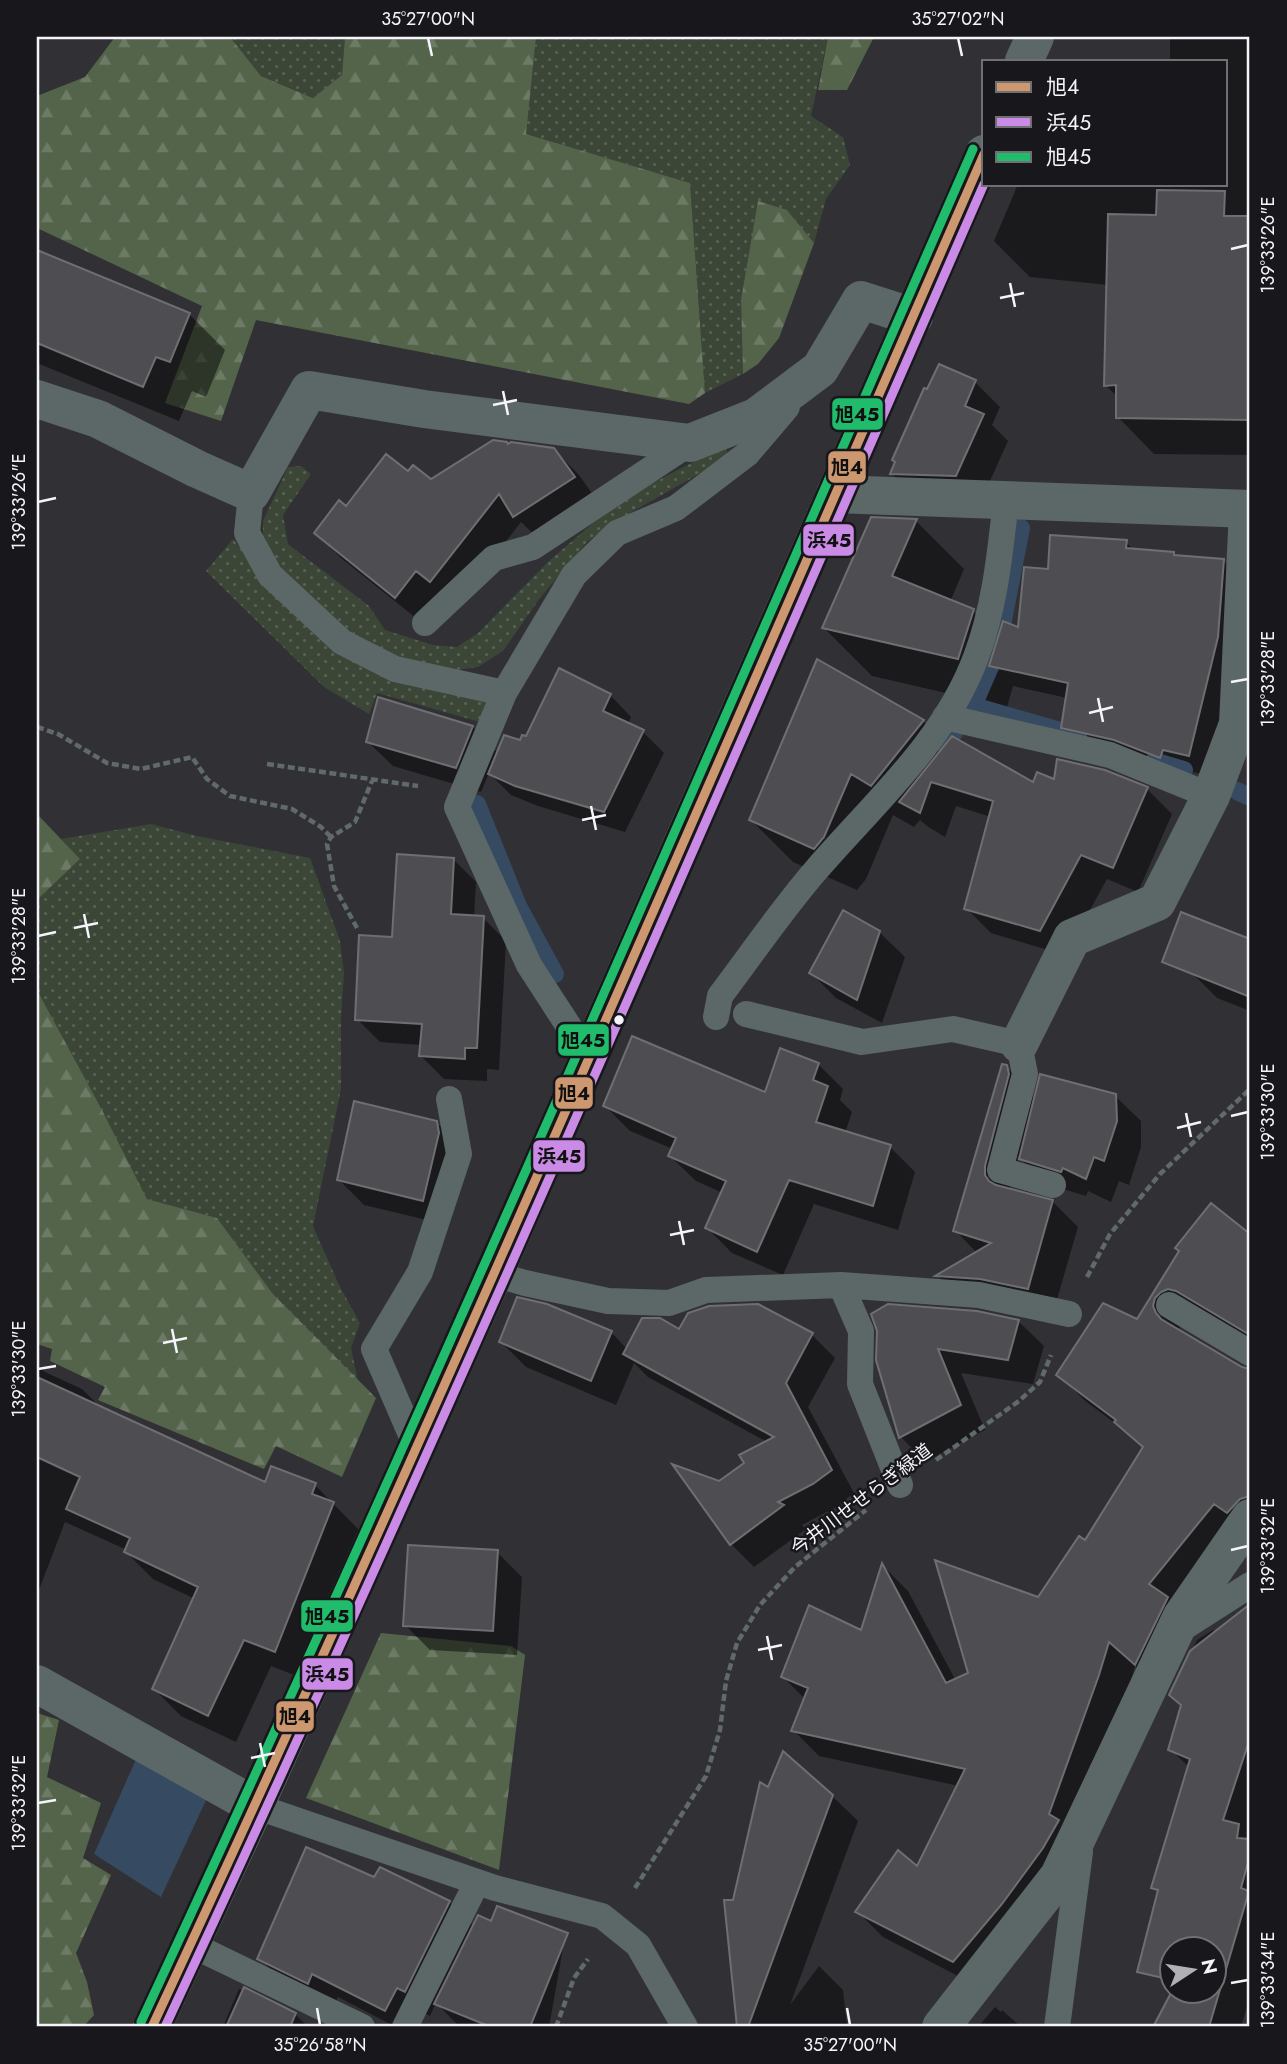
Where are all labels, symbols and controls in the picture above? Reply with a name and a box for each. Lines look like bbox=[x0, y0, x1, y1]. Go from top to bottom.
text: 35°27'00"N bbox=[381, 6, 475, 32]
text: 35°27'02"N bbox=[911, 6, 1005, 32]
legend bbox=[982, 60, 1228, 186]
text: 旭4 bbox=[1046, 72, 1079, 102]
text: 浜45 bbox=[1046, 108, 1091, 138]
text: 旭45 bbox=[1046, 142, 1091, 172]
text: 139°33'26"E bbox=[1255, 197, 1281, 293]
line badge: 旭45 bbox=[831, 397, 884, 431]
text: 旭45 bbox=[835, 401, 879, 428]
line badge: 旭4 bbox=[827, 450, 867, 484]
text: 139°33'26"E bbox=[6, 454, 32, 550]
text: 旭4 bbox=[831, 454, 863, 481]
line badge: 浜45 bbox=[802, 523, 855, 557]
text: 浜45 bbox=[807, 527, 851, 554]
text: 139°33'28"E bbox=[1255, 631, 1281, 727]
text: 139°33'28"E bbox=[6, 888, 32, 984]
unlabelled marker bbox=[612, 1013, 626, 1027]
line badge: 旭45 bbox=[557, 1023, 610, 1057]
text: 旭45 bbox=[561, 1027, 605, 1054]
text: 139°33'30"E bbox=[1255, 1064, 1281, 1160]
line badge: 旭4 bbox=[554, 1076, 594, 1110]
text: 旭4 bbox=[558, 1080, 590, 1107]
line badge: 浜45 bbox=[532, 1139, 586, 1173]
text: 浜45 bbox=[537, 1143, 581, 1170]
text: 139°33'30"E bbox=[6, 1321, 32, 1417]
street label: 今井川せせらぎ緑道 bbox=[785, 1437, 938, 1562]
text: 139°33'32"E bbox=[1255, 1498, 1281, 1594]
line badge: 旭45 bbox=[300, 1599, 354, 1633]
text: 旭45 bbox=[305, 1603, 349, 1630]
line badge: 浜45 bbox=[301, 1657, 354, 1691]
text: 浜45 bbox=[305, 1661, 349, 1688]
line badge: 旭4 bbox=[275, 1700, 315, 1733]
text: 旭4 bbox=[279, 1703, 311, 1730]
text: 139°33'32"E bbox=[6, 1755, 32, 1851]
text: 139°33'34"E bbox=[1255, 1932, 1281, 2028]
north arrow bbox=[1158, 1934, 1228, 2004]
text: N bbox=[1194, 1956, 1224, 1977]
text: 35°26'58"N bbox=[273, 2032, 367, 2058]
text: 35°27'00"N bbox=[803, 2032, 897, 2058]

